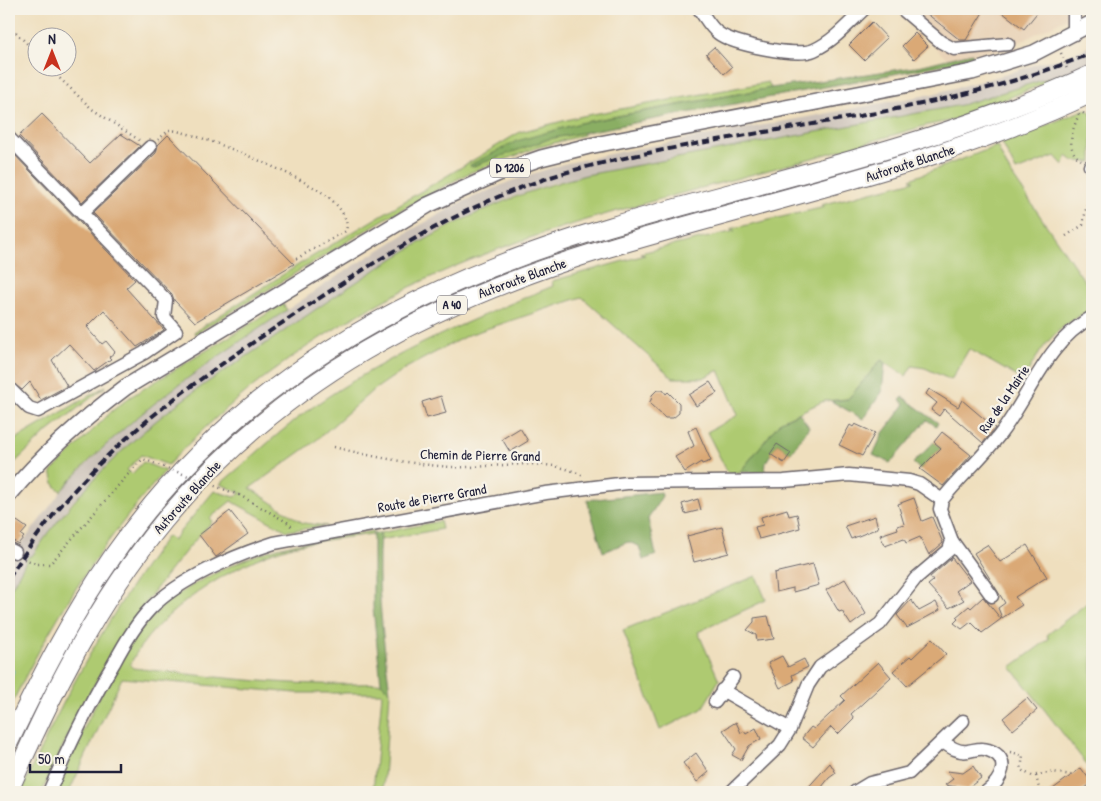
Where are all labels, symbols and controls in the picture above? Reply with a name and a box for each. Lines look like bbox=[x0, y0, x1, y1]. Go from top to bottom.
north arrow bbox=[28, 28, 78, 78]
text: N bbox=[48, 29, 56, 48]
street label: Autoroute Blanche bbox=[863, 139, 957, 186]
road number: D 1206 bbox=[490, 158, 530, 178]
street label: Autoroute Blanche bbox=[475, 253, 569, 302]
road number: A 40 bbox=[437, 296, 467, 314]
street label: Rue de la Mairie bbox=[974, 361, 1034, 437]
street label: Chemin de Pierre Grand bbox=[420, 444, 541, 465]
street label: Autoroute Blanche bbox=[149, 456, 225, 537]
street label: Route de Pierre Grand bbox=[376, 479, 488, 516]
scale bar bbox=[30, 741, 121, 773]
text: 50 m bbox=[38, 748, 65, 769]

